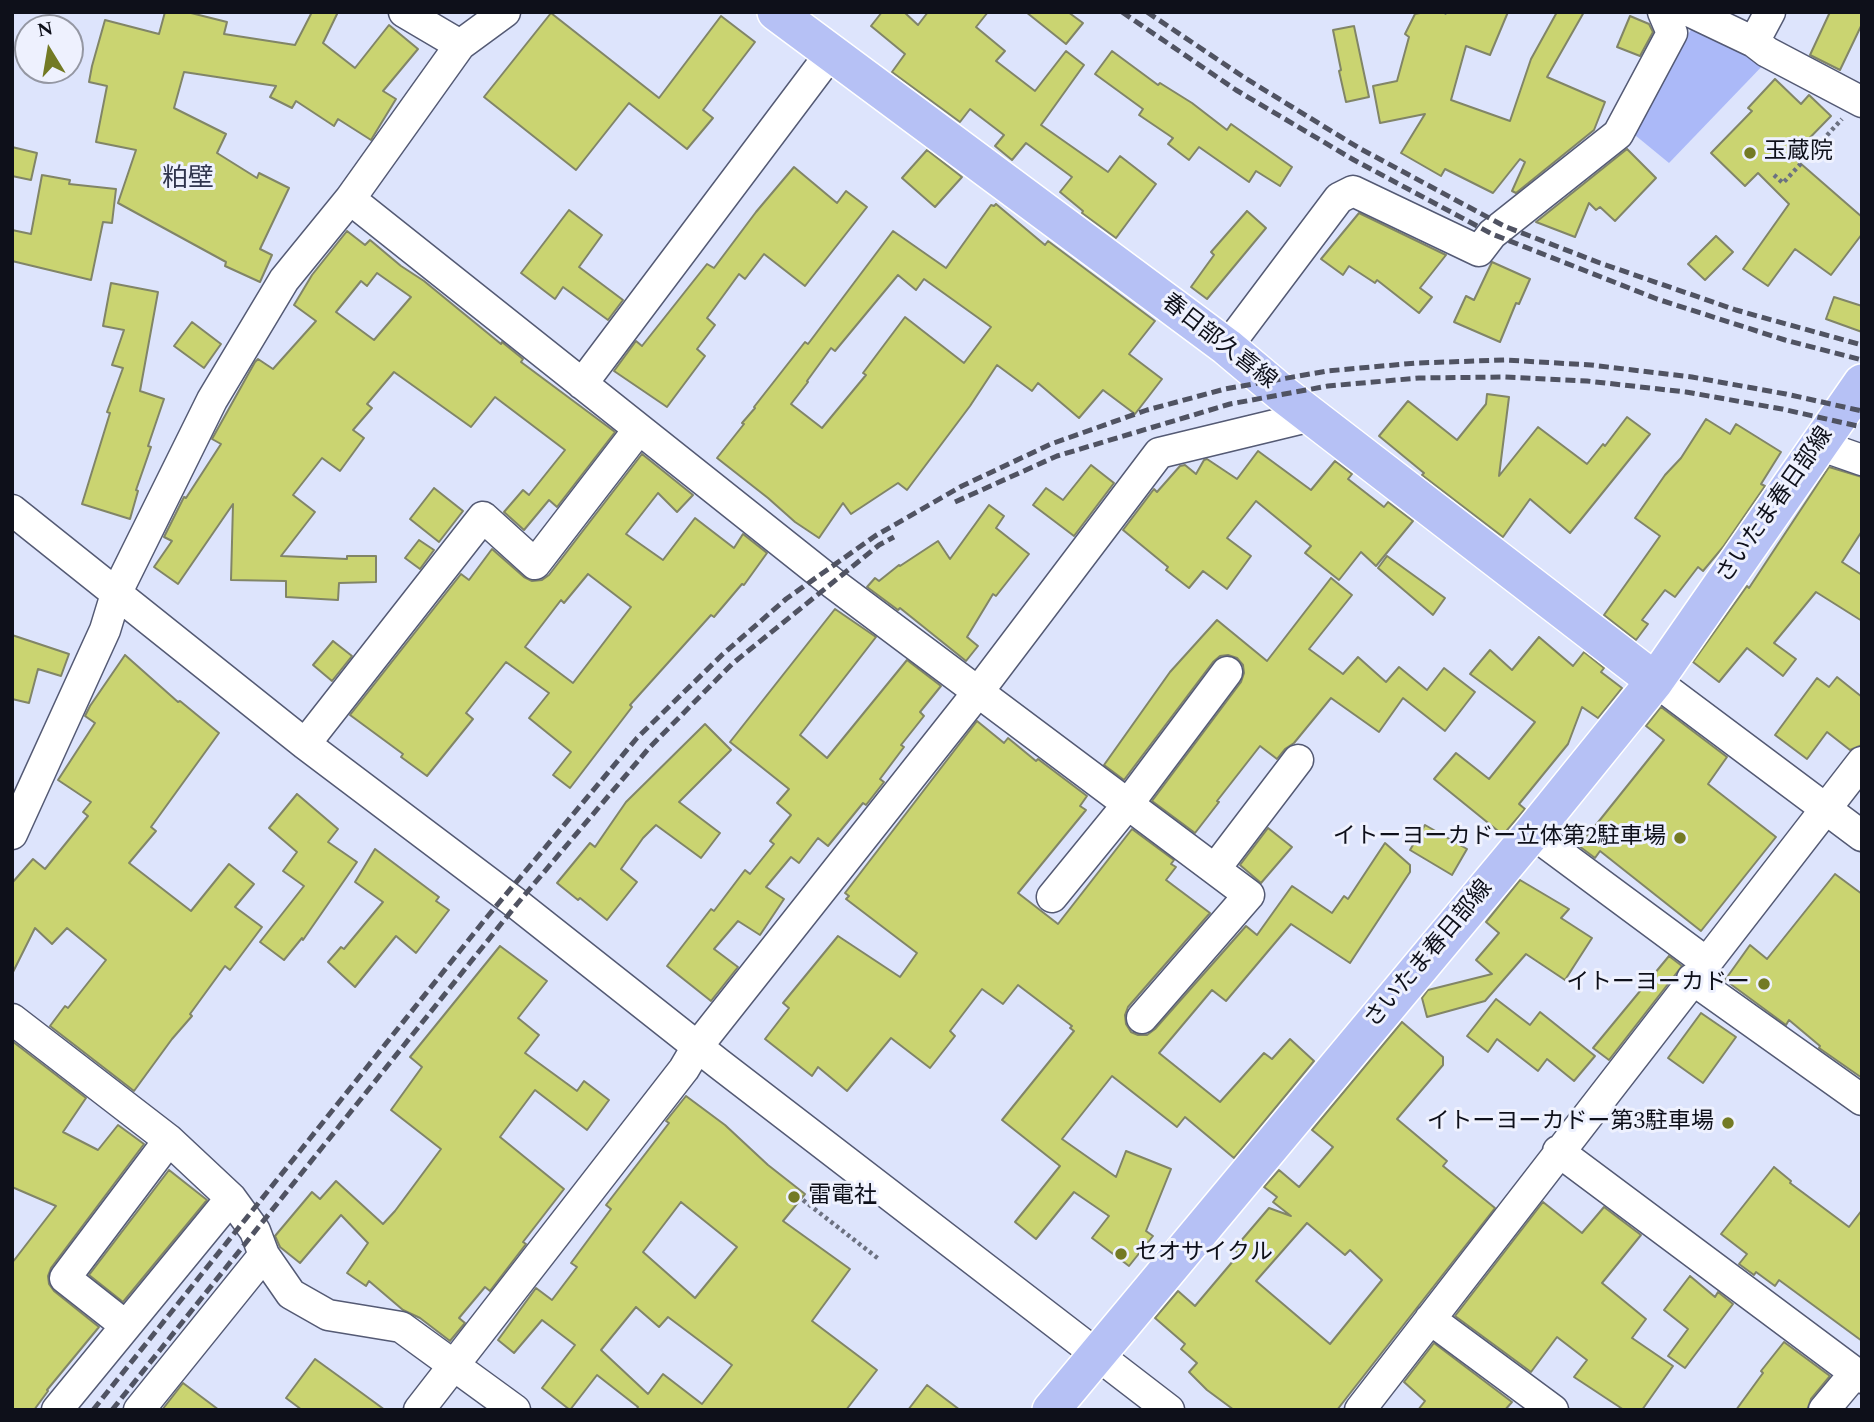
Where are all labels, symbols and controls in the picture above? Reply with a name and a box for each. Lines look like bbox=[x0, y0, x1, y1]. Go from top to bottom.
north arrow bbox=[14, 14, 84, 84]
text: N bbox=[35, 14, 56, 46]
place label: 玉蔵院 bbox=[1764, 139, 1833, 167]
marker: 玉蔵院 bbox=[1742, 145, 1758, 161]
district label: 粕壁 bbox=[162, 165, 214, 197]
street label: 春日部久喜線 bbox=[1155, 290, 1281, 396]
street label: さいたま春日部線 bbox=[1712, 423, 1840, 589]
place label: イトーヨーカドー立体第2駐車場 bbox=[1333, 824, 1666, 852]
marker: イトーヨーカドー立体第2駐車場 bbox=[1672, 830, 1688, 846]
street label: さいたま春日部線 bbox=[1360, 876, 1500, 1034]
place label: イトーヨーカドー bbox=[1566, 970, 1750, 998]
marker: イトーヨーカドー bbox=[1756, 976, 1772, 992]
place label: イトーヨーカドー第3駐車場 bbox=[1427, 1109, 1714, 1137]
marker: イトーヨーカドー第3駐車場 bbox=[1720, 1115, 1736, 1131]
place label: 雷電社 bbox=[808, 1183, 877, 1211]
marker: 雷電社 bbox=[786, 1189, 802, 1205]
place label: セオサイクル bbox=[1135, 1240, 1273, 1268]
marker: セオサイクル bbox=[1113, 1246, 1129, 1262]

